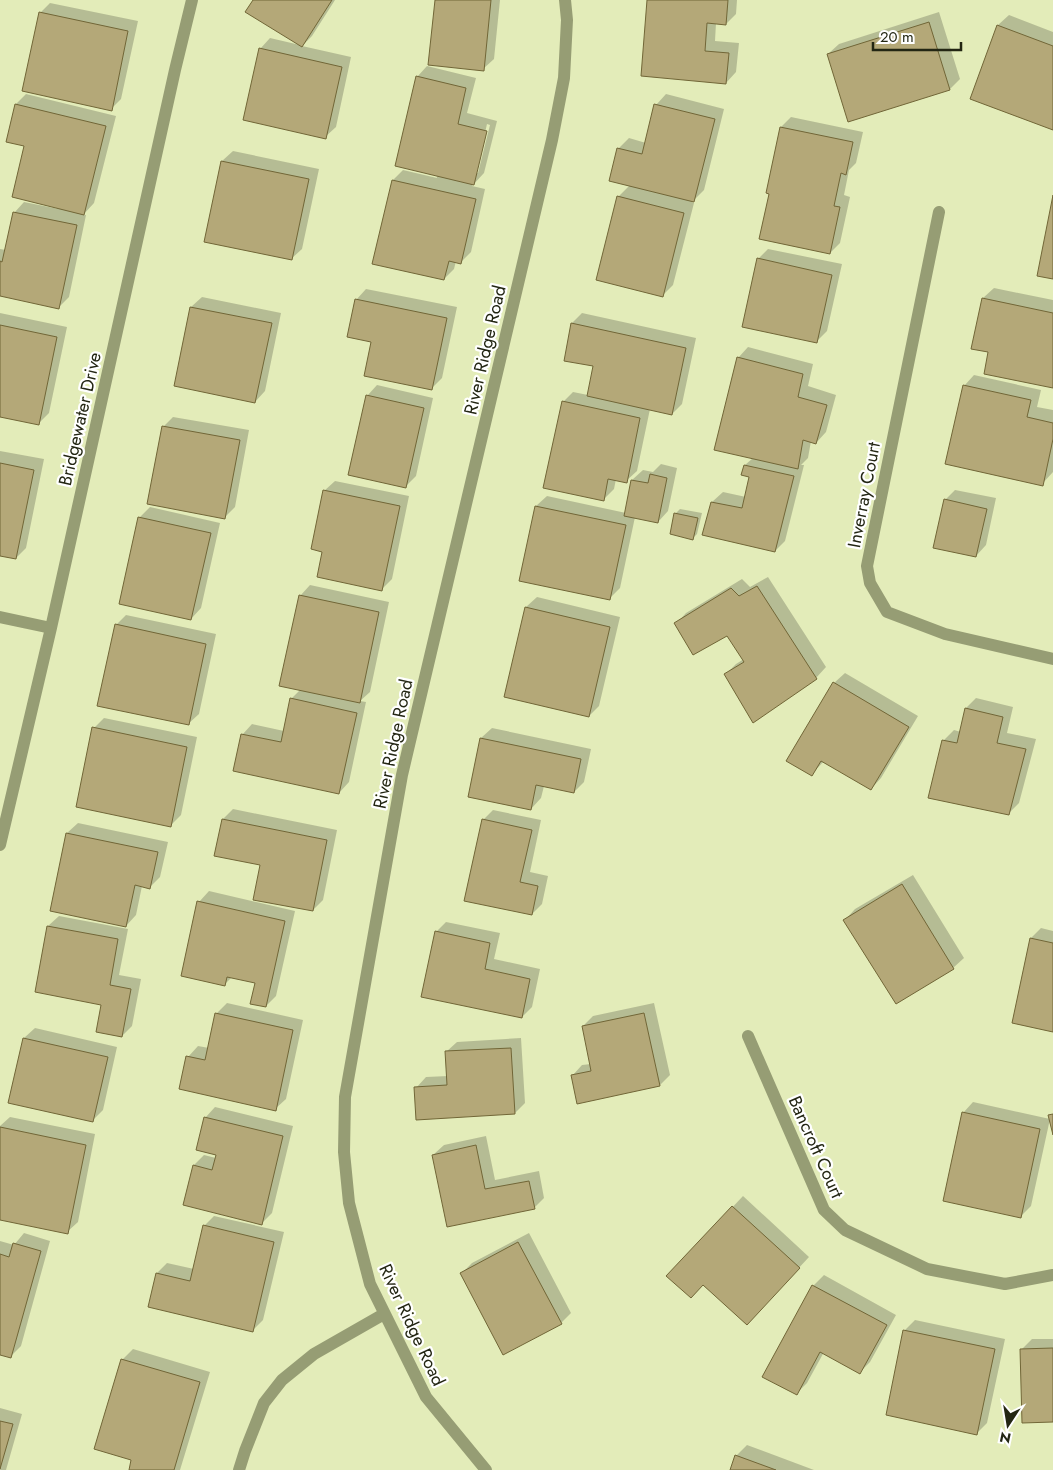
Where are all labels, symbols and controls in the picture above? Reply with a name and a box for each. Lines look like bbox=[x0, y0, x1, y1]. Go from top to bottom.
scale bar bbox=[873, 20, 960, 52]
text: 20 m bbox=[880, 26, 914, 48]
street label: River Ridge Road bbox=[457, 283, 513, 417]
street label: Bridgewater Drive bbox=[52, 350, 108, 488]
street label: Inverray Court bbox=[841, 439, 887, 550]
street label: River Ridge Road bbox=[367, 677, 419, 811]
street label: Bancroft Court bbox=[782, 1092, 850, 1203]
street label: River Ridge Road bbox=[372, 1260, 452, 1390]
north arrow bbox=[983, 1400, 1033, 1450]
text: N bbox=[998, 1427, 1013, 1449]

